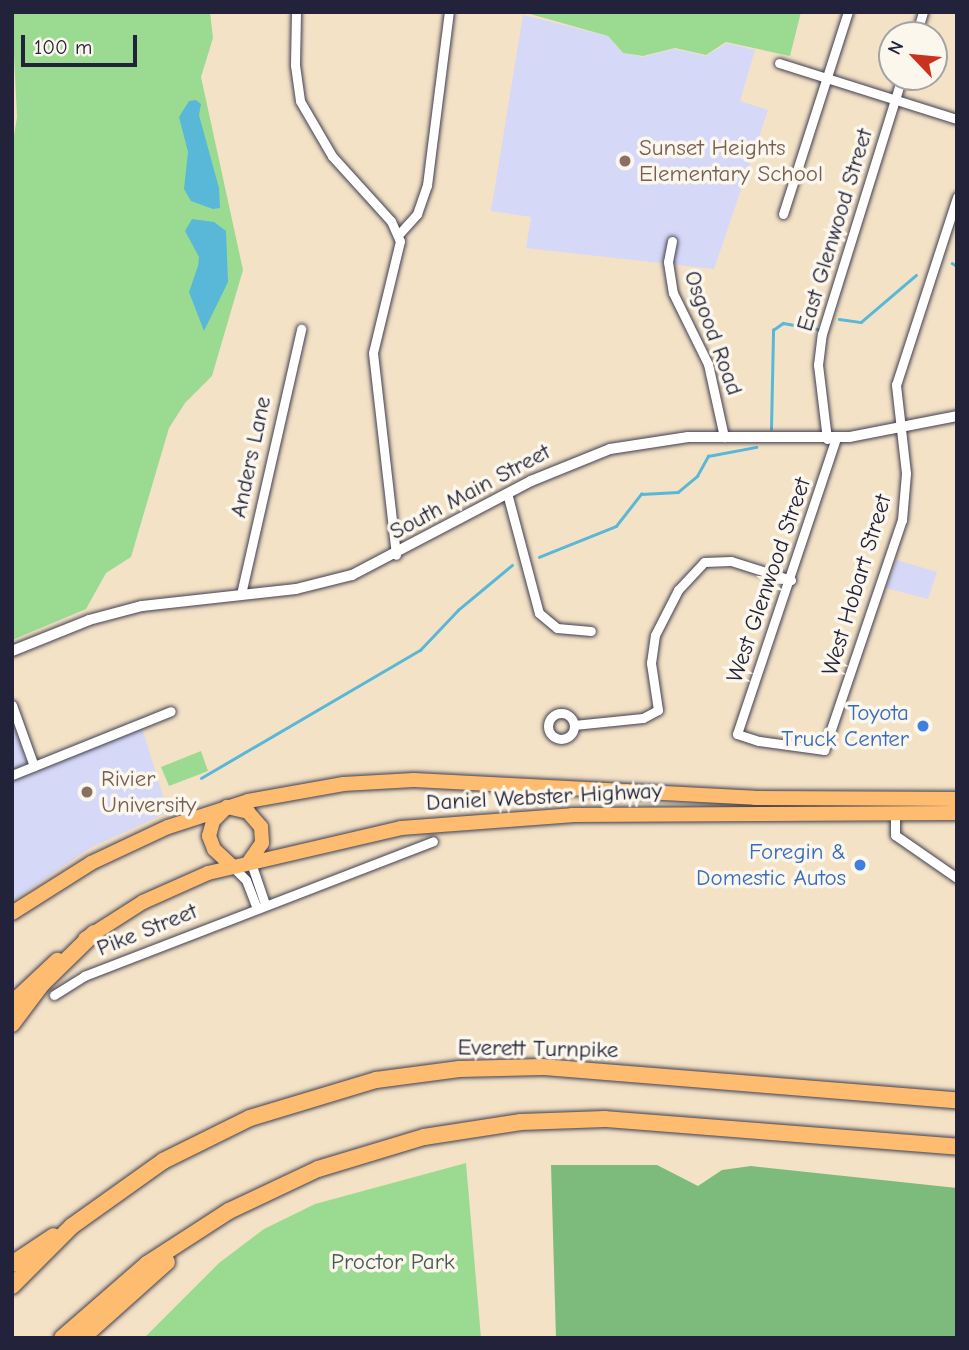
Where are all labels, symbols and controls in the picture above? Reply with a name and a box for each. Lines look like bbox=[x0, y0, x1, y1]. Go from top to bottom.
scale bar bbox=[24, 21, 140, 65]
north arrow bbox=[878, 21, 948, 91]
text: 100 m bbox=[34, 35, 92, 59]
text: N bbox=[883, 37, 909, 58]
street label: East Glenwood Street bbox=[791, 125, 879, 335]
place label: Sunset Heights Elementary School bbox=[639, 134, 823, 188]
marker: Sunset Heights Elementary School bbox=[617, 153, 633, 169]
street label: Osgood Road bbox=[678, 267, 748, 399]
street label: Anders Lane bbox=[225, 394, 277, 520]
street label: South Main Street bbox=[385, 438, 555, 546]
street label: West Glenwood Street bbox=[721, 474, 817, 686]
street label: West Hobart Street bbox=[816, 491, 898, 679]
place label: Toyota Truck Center bbox=[781, 699, 909, 753]
marker: Toyota Truck Center bbox=[915, 718, 931, 734]
place label: Rivier University bbox=[101, 765, 196, 819]
street label: Daniel Webster Highway bbox=[425, 777, 663, 817]
marker: Rivier University bbox=[79, 784, 95, 800]
place label: Foregin & Domestic Autos bbox=[696, 838, 846, 892]
marker: Foregin & Domestic Autos bbox=[852, 857, 868, 873]
street label: Pike Street bbox=[93, 897, 201, 963]
street label: Everett Turnpike bbox=[457, 1034, 619, 1064]
park label: Proctor Park bbox=[331, 1248, 455, 1276]

